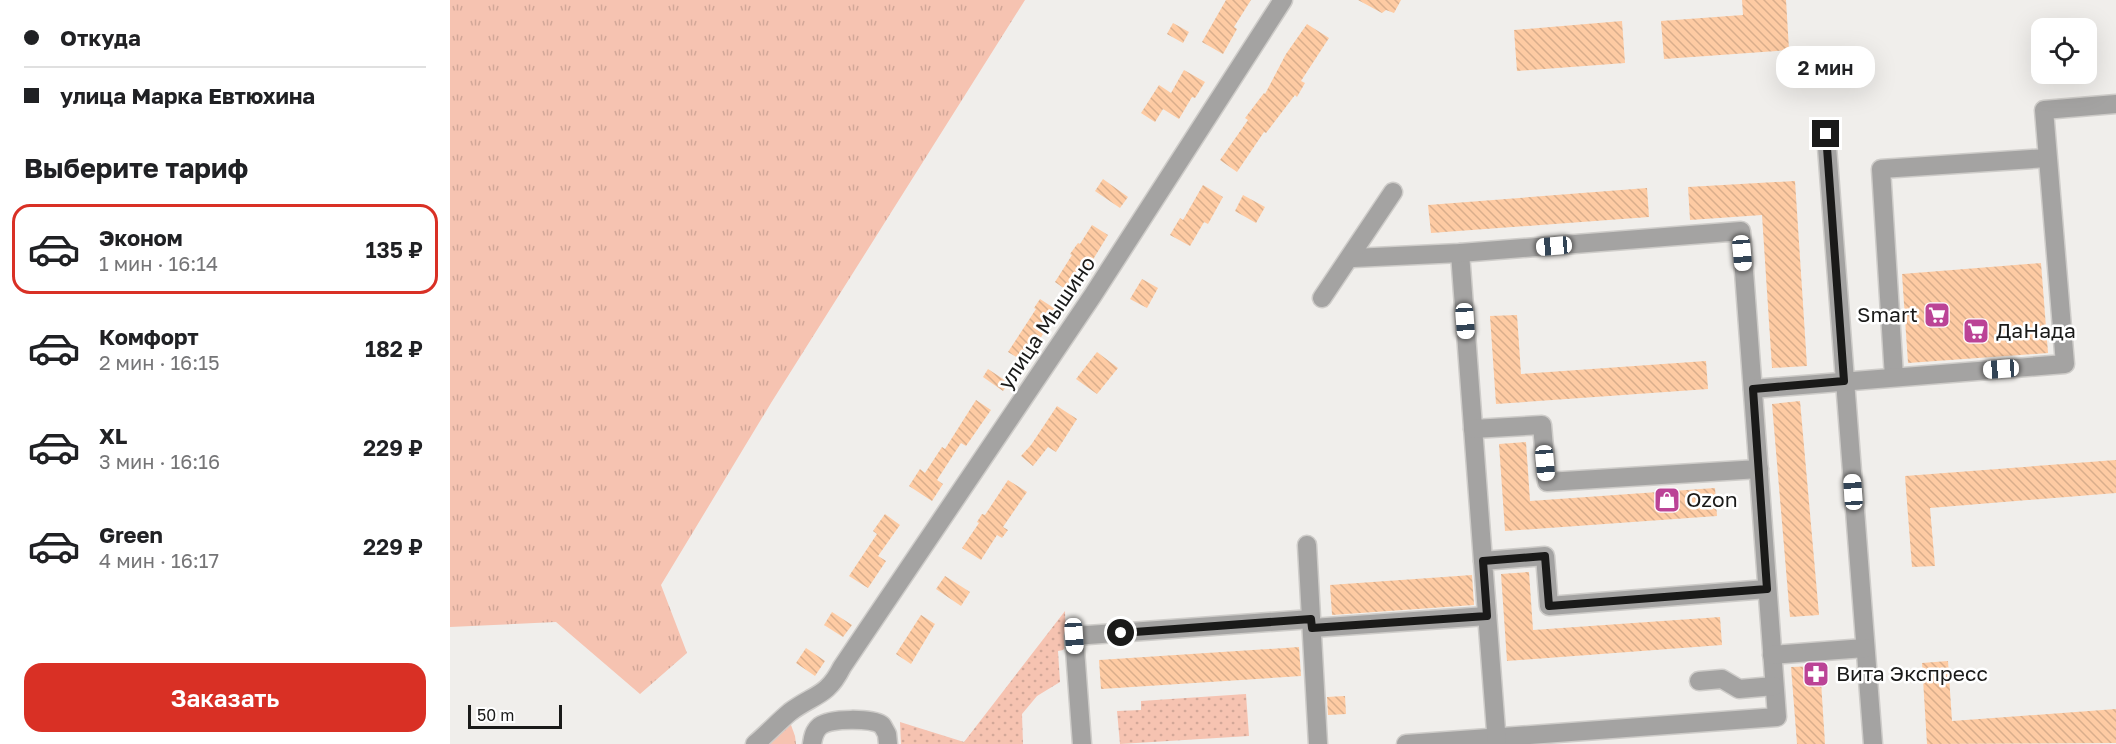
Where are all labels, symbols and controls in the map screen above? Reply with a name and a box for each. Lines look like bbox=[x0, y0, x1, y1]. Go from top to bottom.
map controls bbox=[2031, 18, 2097, 84]
button: locate bbox=[2031, 18, 2097, 84]
text: Откуда bbox=[60, 24, 141, 51]
callout: 2 мин bbox=[1776, 47, 1876, 89]
text: 2 мин bbox=[1798, 55, 1853, 79]
text: улица Марка Евтюхина bbox=[60, 82, 315, 109]
route end bbox=[1812, 120, 1839, 147]
text: Выберите тариф bbox=[24, 152, 248, 184]
icon: car bbox=[27, 222, 81, 276]
text: Эконом bbox=[99, 224, 183, 251]
car bbox=[1731, 234, 1753, 272]
car bbox=[1535, 235, 1573, 257]
text: 135 ₽ bbox=[365, 236, 423, 263]
text: 1 мин · 16:14 bbox=[99, 251, 218, 275]
street label: улица Мышино bbox=[992, 251, 1100, 394]
supermarket icon: Smart bbox=[1922, 300, 1952, 330]
place label: Smart bbox=[1857, 301, 1918, 327]
car bbox=[1455, 302, 1475, 340]
supermarket icon: ДаНада bbox=[1961, 316, 1991, 346]
place label: ДаНада bbox=[1996, 317, 2076, 343]
icon: car bbox=[27, 321, 81, 375]
text: Комфорт bbox=[99, 323, 199, 350]
text: 182 ₽ bbox=[365, 335, 423, 362]
text: 2 мин · 16:15 bbox=[99, 350, 220, 374]
car bbox=[1982, 359, 2020, 379]
icon: car bbox=[27, 420, 81, 474]
text: XL bbox=[99, 422, 127, 449]
text: 229 ₽ bbox=[363, 434, 423, 461]
car bbox=[1534, 444, 1556, 482]
text: 3 мин · 16:16 bbox=[99, 449, 220, 473]
car bbox=[1843, 473, 1863, 511]
shop icon: Ozon bbox=[1652, 485, 1682, 515]
place label: Ozon bbox=[1686, 486, 1738, 512]
icon: car bbox=[27, 519, 81, 573]
text: Green bbox=[99, 521, 163, 548]
text: 229 ₽ bbox=[363, 533, 423, 560]
text: 4 мин · 16:17 bbox=[99, 548, 219, 572]
car bbox=[1064, 617, 1084, 655]
route start bbox=[1107, 619, 1134, 646]
pharmacy icon: Вита Экспресс bbox=[1801, 659, 1831, 689]
place label: Вита Экспресс bbox=[1836, 660, 1988, 686]
button: Заказать bbox=[24, 663, 426, 732]
scale bar bbox=[468, 702, 562, 730]
text: 50 m bbox=[477, 705, 514, 725]

